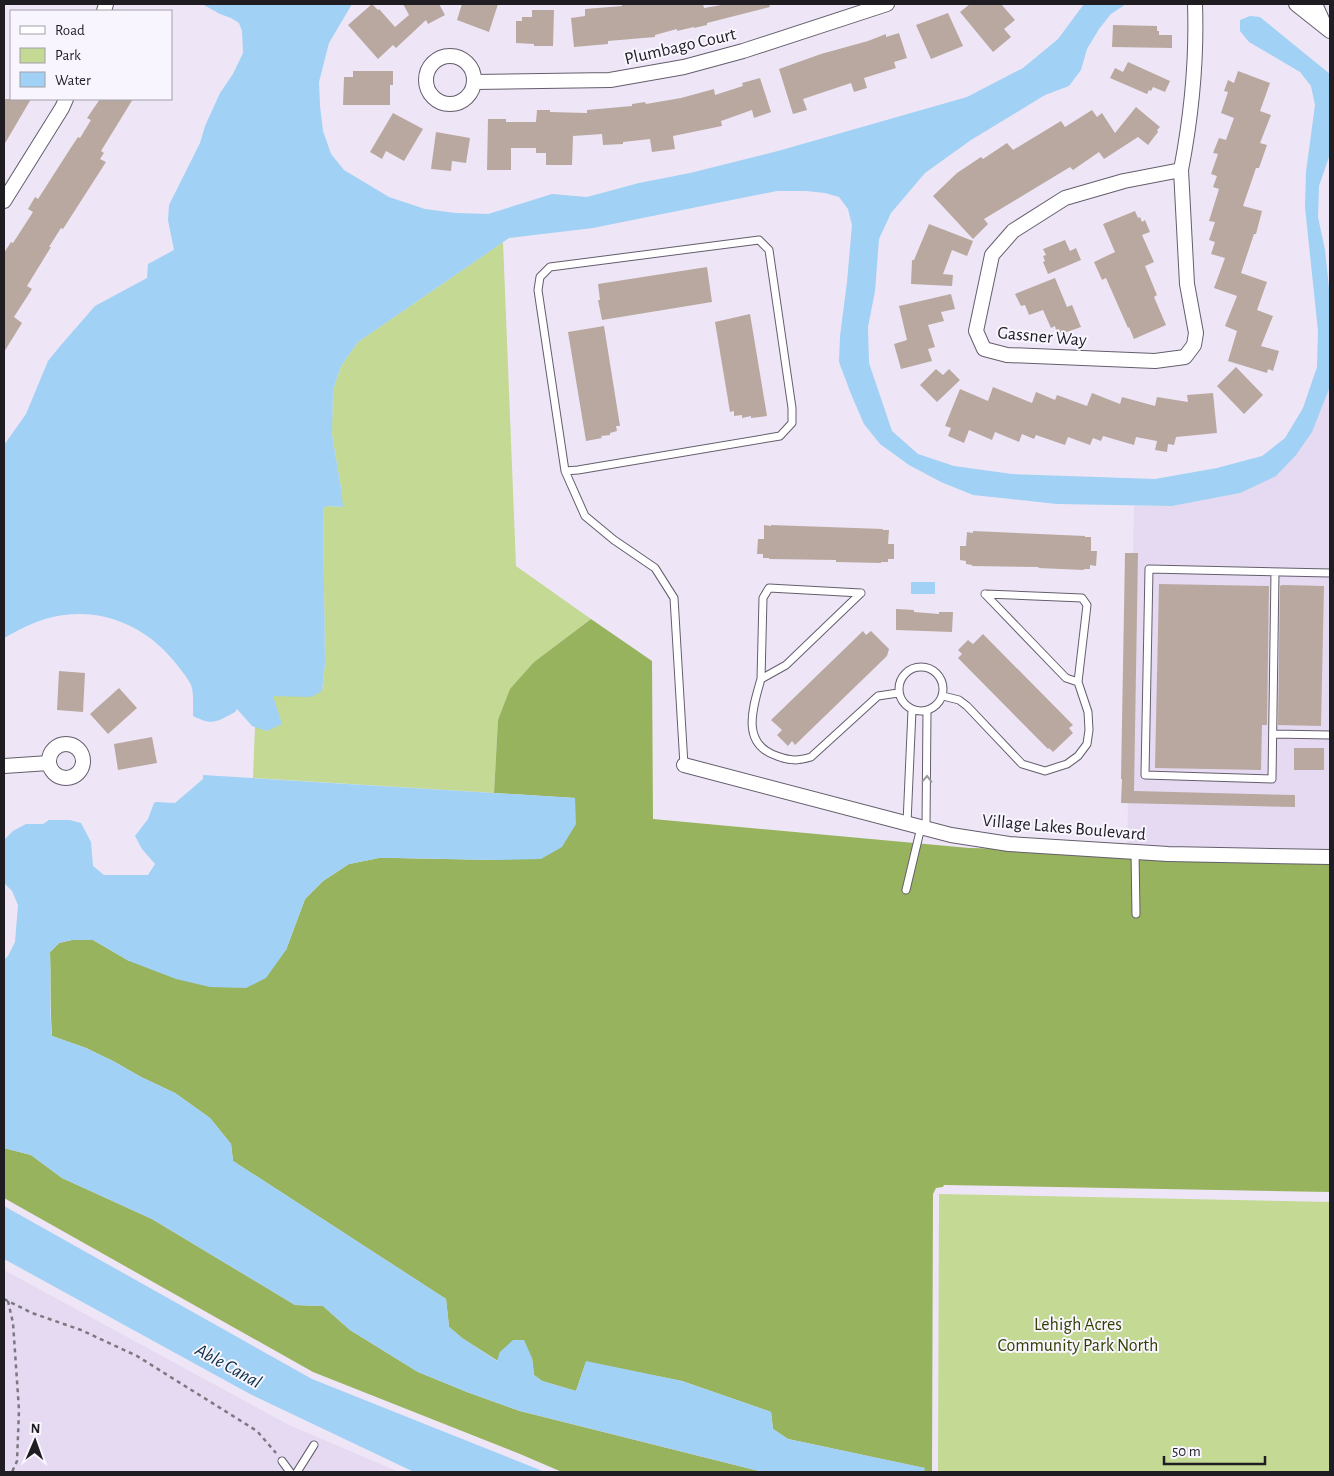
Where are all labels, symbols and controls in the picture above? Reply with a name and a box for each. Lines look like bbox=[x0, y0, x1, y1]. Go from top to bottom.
legend bbox=[10, 10, 172, 100]
text: Road bbox=[55, 23, 85, 38]
street label: Plumbago Court bbox=[623, 25, 738, 69]
text: Park bbox=[55, 48, 81, 63]
text: Water bbox=[55, 73, 91, 88]
street label: Gassner Way bbox=[997, 324, 1088, 350]
one-way arrow bbox=[921, 775, 932, 783]
street label: Village Lakes Boulevard bbox=[981, 812, 1147, 844]
park label: Lehigh Acres Community Park North bbox=[998, 1316, 1158, 1355]
water label: Able Canal bbox=[191, 1340, 265, 1392]
north arrow bbox=[10, 1416, 60, 1466]
text: N bbox=[30, 1422, 41, 1436]
scale bar bbox=[1164, 1434, 1265, 1466]
text: 50 m bbox=[1172, 1444, 1201, 1459]

